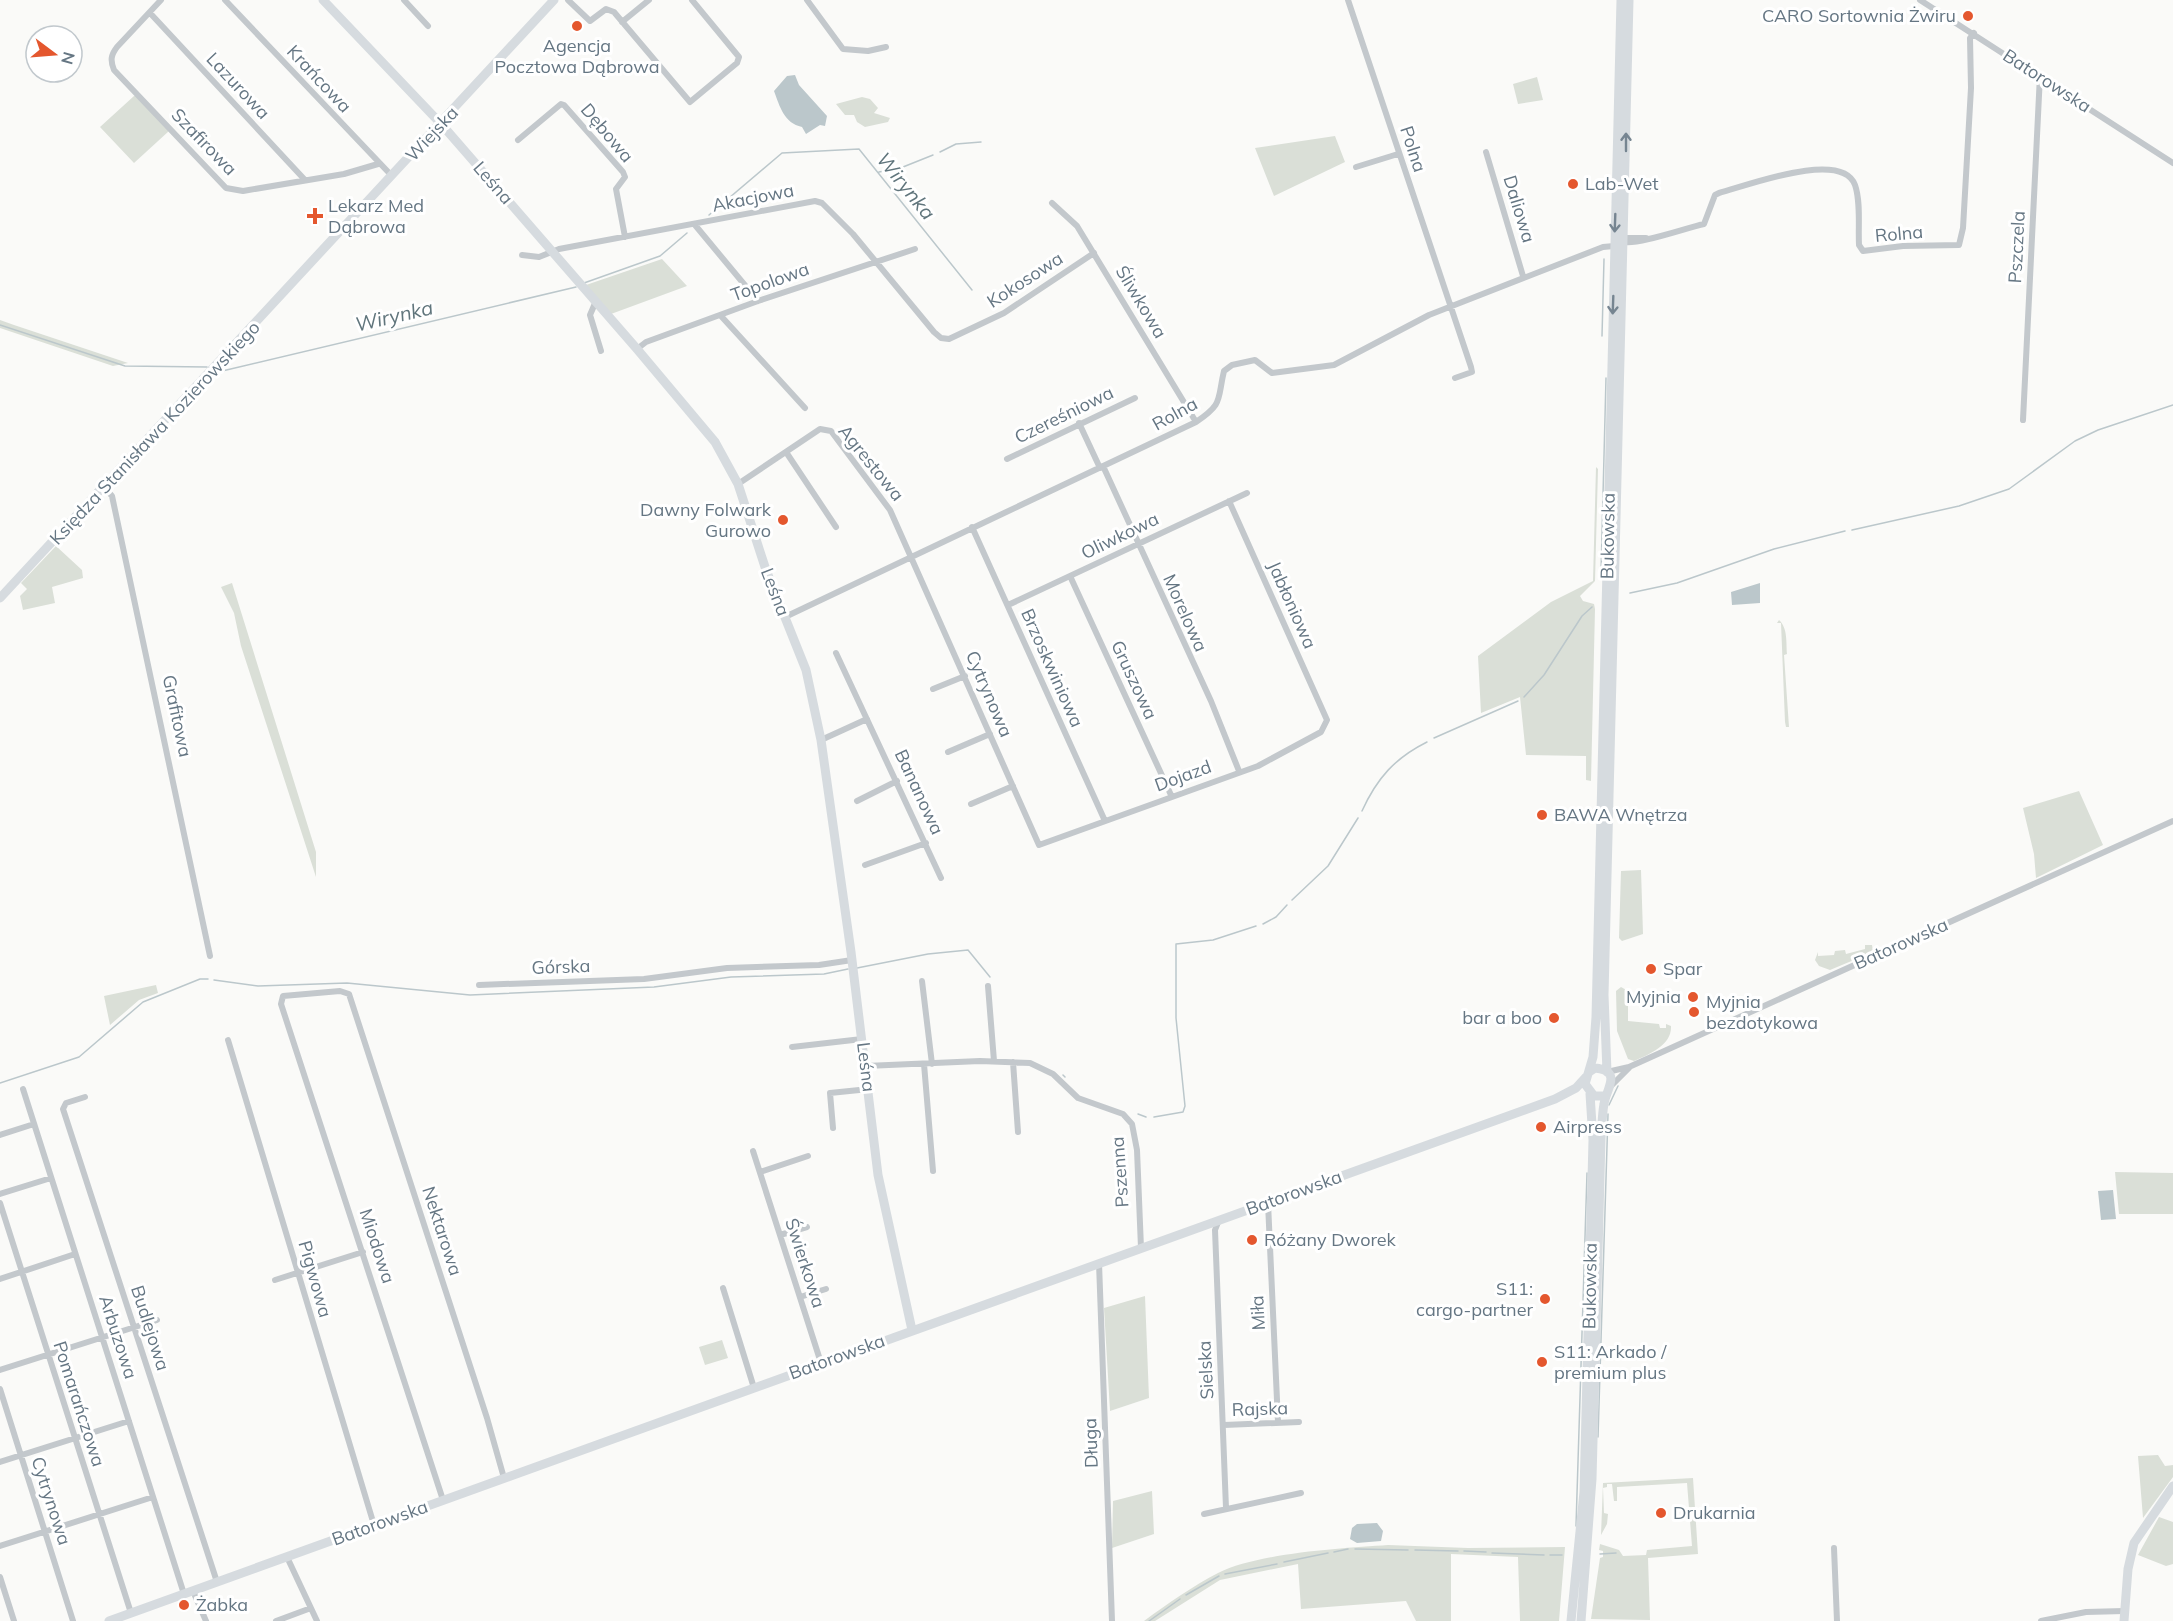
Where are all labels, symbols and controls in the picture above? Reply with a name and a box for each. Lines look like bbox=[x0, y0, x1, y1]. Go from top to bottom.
place label: CARO Sortownia Żwiru bbox=[1762, 4, 1956, 27]
marker: CARO Sortownia Żwiru bbox=[1961, 9, 1975, 23]
marker: Agencja Pocztowa Dąbrowa bbox=[570, 19, 584, 33]
north arrow bbox=[24, 24, 84, 84]
place label: Agencja Pocztowa Dąbrowa bbox=[494, 34, 660, 78]
street label: Krańcowa bbox=[282, 40, 357, 117]
street label: Batorowska bbox=[1999, 44, 2096, 118]
street label: Lazurowa bbox=[202, 47, 275, 124]
text: N bbox=[57, 50, 80, 67]
street label: Dębowa bbox=[576, 98, 639, 167]
street label: Wiejska bbox=[400, 101, 463, 166]
street label: Szafirowa bbox=[167, 103, 242, 180]
street label: Polna bbox=[1395, 123, 1432, 175]
one-way arrow bbox=[1620, 133, 1632, 153]
water label: Wirynka bbox=[872, 147, 941, 224]
street label: Leśna bbox=[468, 156, 518, 209]
street label: Daliowa bbox=[1498, 172, 1541, 245]
place label: Lab-Wet bbox=[1585, 172, 1659, 195]
marker: Lab-Wet bbox=[1566, 177, 1580, 191]
street label: Akacjowa bbox=[710, 178, 796, 217]
place label: Lekarz Med Dąbrowa bbox=[328, 194, 424, 238]
marker: Lekarz Med Dąbrowa bbox=[306, 207, 324, 225]
street label: Pszczela bbox=[2003, 210, 2030, 284]
one-way arrow bbox=[1609, 213, 1620, 233]
street label: Rolna bbox=[1874, 220, 1924, 247]
street label: Kokosowa bbox=[982, 246, 1067, 313]
street label: Topolowa bbox=[728, 257, 812, 306]
street label: Śliwkowa bbox=[1111, 261, 1172, 342]
water label: Wirynka bbox=[352, 294, 435, 337]
one-way arrow bbox=[1607, 294, 1618, 314]
street label: Księdza Stanisława Kozierowskiego bbox=[45, 316, 265, 549]
street label: Czereśniowa bbox=[1010, 381, 1117, 448]
street label: Rolna bbox=[1148, 392, 1201, 435]
street label: Agrestowa bbox=[834, 420, 909, 506]
street label: Bukowska bbox=[1595, 493, 1620, 579]
place label: Dawny Folwark Gurowo bbox=[640, 498, 772, 542]
street label: Oliwkowa bbox=[1077, 507, 1162, 564]
marker: Dawny Folwark Gurowo bbox=[776, 513, 790, 527]
street label: Jabłoniowa bbox=[1263, 557, 1322, 652]
street label: Leśna bbox=[756, 564, 795, 619]
street label: Morelowa bbox=[1158, 570, 1213, 655]
street label: Brzoskwiniowa bbox=[1016, 605, 1089, 731]
street label: Gruszowa bbox=[1106, 637, 1163, 723]
street label: Cytrynowa bbox=[961, 647, 1018, 740]
street label: Grafitowa bbox=[158, 673, 197, 759]
street label: Bananowa bbox=[890, 746, 949, 838]
street label: Dojazd bbox=[1151, 755, 1214, 796]
place label: BAWA Wnętrza bbox=[1554, 803, 1688, 826]
marker: BAWA Wnętrza bbox=[1535, 808, 1549, 822]
street label: Batorowska bbox=[1850, 913, 1951, 974]
street label: Górska bbox=[531, 954, 591, 979]
place label: Spar bbox=[1663, 957, 1703, 980]
marker: Spar bbox=[1644, 962, 1658, 976]
place label: Myjnia bbox=[1626, 985, 1681, 1008]
marker: Myjnia bbox=[1686, 990, 1700, 1004]
place label: Myjnia bezdotykowa bbox=[1706, 990, 1818, 1034]
marker: Myjnia bezdotykowa bbox=[1687, 1005, 1701, 1019]
place label: bar a boo bbox=[1462, 1006, 1542, 1029]
marker: bar a boo bbox=[1547, 1011, 1561, 1025]
street label: Leśna bbox=[852, 1041, 881, 1093]
place label: Airpress bbox=[1553, 1115, 1622, 1138]
marker: Airpress bbox=[1534, 1120, 1548, 1134]
street label: Pszenna bbox=[1106, 1136, 1133, 1208]
street label: Batorowska bbox=[1243, 1165, 1345, 1221]
street label: Nektarowa bbox=[417, 1183, 468, 1278]
street label: Miodowa bbox=[355, 1206, 400, 1286]
street label: Świerkowa bbox=[780, 1215, 831, 1311]
place label: Różany Dworek bbox=[1264, 1228, 1397, 1251]
marker: Różany Dworek bbox=[1245, 1233, 1259, 1247]
street label: Pigwowa bbox=[294, 1238, 337, 1320]
street label: Bukowska bbox=[1577, 1243, 1602, 1329]
place label: S11: cargo-partner bbox=[1416, 1277, 1533, 1321]
street label: Budlejowa bbox=[126, 1282, 175, 1373]
street label: Arbuzowa bbox=[94, 1292, 143, 1382]
marker: S11: cargo-partner bbox=[1538, 1292, 1552, 1306]
street label: Miła bbox=[1245, 1295, 1270, 1331]
street label: Batorowska bbox=[786, 1329, 888, 1385]
street label: Pomarańczowa bbox=[48, 1338, 111, 1469]
street label: Sielska bbox=[1192, 1340, 1219, 1400]
place label: S11: Arkado / premium plus bbox=[1554, 1340, 1667, 1384]
marker: S11: Arkado / premium plus bbox=[1535, 1355, 1549, 1369]
street label: Rajska bbox=[1231, 1396, 1289, 1421]
street label: Długa bbox=[1078, 1418, 1103, 1468]
street label: Cytrynowa bbox=[26, 1454, 77, 1548]
street label: Batorowska bbox=[329, 1495, 431, 1551]
place label: Drukarnia bbox=[1673, 1501, 1756, 1524]
marker: Drukarnia bbox=[1654, 1506, 1668, 1520]
place label: Żabka bbox=[196, 1593, 248, 1616]
marker: Żabka bbox=[177, 1598, 191, 1612]

